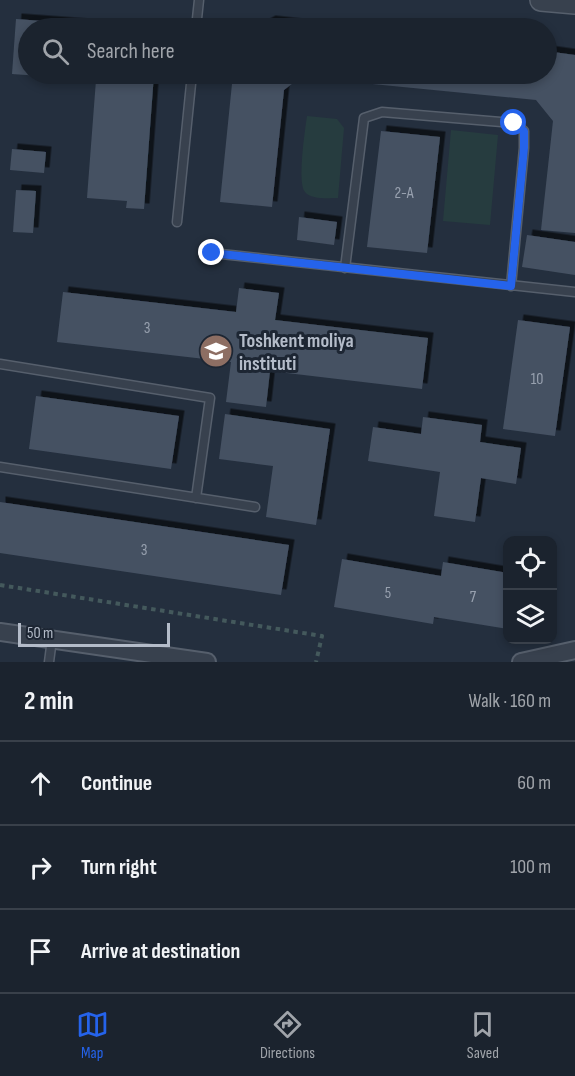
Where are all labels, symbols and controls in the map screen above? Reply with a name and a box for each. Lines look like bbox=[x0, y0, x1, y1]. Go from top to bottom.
search box bbox=[18, 18, 557, 84]
icon: search bbox=[39, 35, 72, 68]
text: Search here bbox=[87, 38, 174, 65]
route start bbox=[500, 109, 526, 135]
house number: 2-A bbox=[394, 184, 414, 203]
route end bbox=[198, 239, 224, 265]
house number: 3 bbox=[144, 319, 150, 338]
place label: Toshkent moliya instituti bbox=[239, 329, 354, 376]
school or university icon: Toshkent moliya instituti bbox=[198, 333, 234, 369]
house number: 10 bbox=[531, 370, 543, 389]
map controls bbox=[503, 536, 557, 644]
button: locate bbox=[503, 536, 557, 590]
house number: 3 bbox=[141, 541, 147, 560]
house number: 5 bbox=[385, 584, 391, 603]
house number: 7 bbox=[470, 588, 477, 607]
button: layers bbox=[503, 590, 557, 644]
scale bar bbox=[18, 620, 170, 648]
text: 50 m bbox=[27, 624, 53, 643]
text: 2 min bbox=[24, 686, 74, 717]
text: Walk · 160 m bbox=[468, 689, 551, 713]
icon: ahead bbox=[24, 767, 57, 800]
text: Continue bbox=[81, 770, 152, 797]
text: 60 m bbox=[517, 771, 551, 795]
icon: right bbox=[24, 851, 57, 884]
text: Turn right bbox=[81, 854, 157, 881]
text: 100 m bbox=[510, 855, 551, 879]
icon: arrive bbox=[24, 935, 57, 968]
text: Arrive at destination bbox=[81, 938, 240, 965]
tab: Map bbox=[76, 1008, 109, 1063]
tab: Directions bbox=[260, 1008, 315, 1063]
tab: Saved bbox=[466, 1008, 499, 1063]

